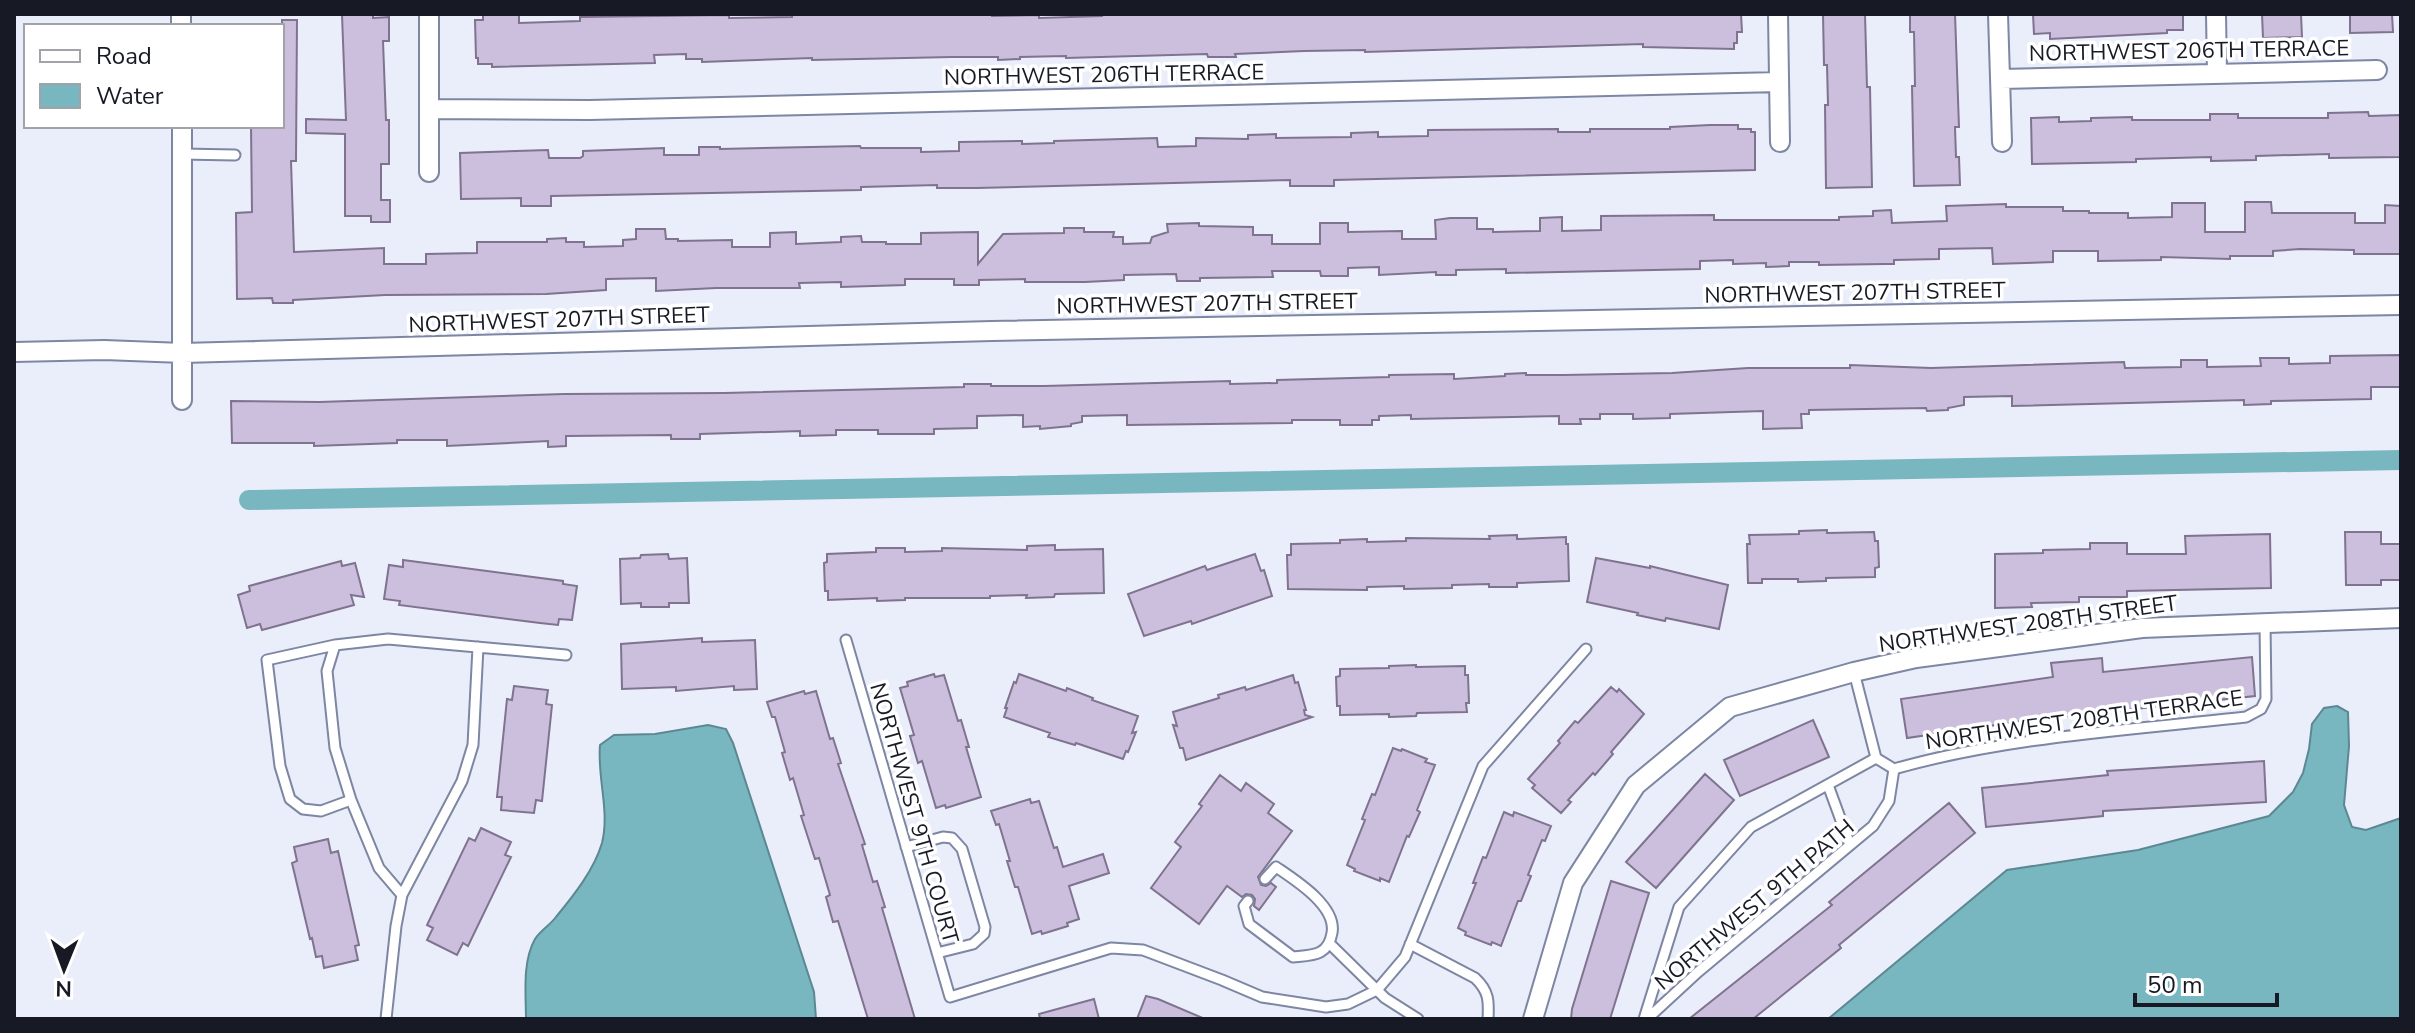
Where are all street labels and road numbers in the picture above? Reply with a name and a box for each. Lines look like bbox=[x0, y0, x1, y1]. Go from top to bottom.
street label: NORTHWEST 206TH TERRACE bbox=[2029, 33, 2349, 69]
street label: NORTHWEST 206TH TERRACE bbox=[944, 57, 1264, 93]
street label: NORTHWEST 207TH STREET bbox=[1704, 275, 2007, 311]
street label: NORTHWEST 207TH STREET bbox=[1056, 286, 1359, 322]
street label: NORTHWEST 207TH STREET bbox=[408, 300, 711, 340]
street label: NORTHWEST 208TH STREET bbox=[1877, 588, 2180, 660]
street label: NORTHWEST 9TH COURT bbox=[862, 679, 966, 948]
street label: NORTHWEST 208TH TERRACE bbox=[1923, 683, 2245, 757]
street label: NORTHWEST 9TH PATH bbox=[1649, 812, 1861, 997]

